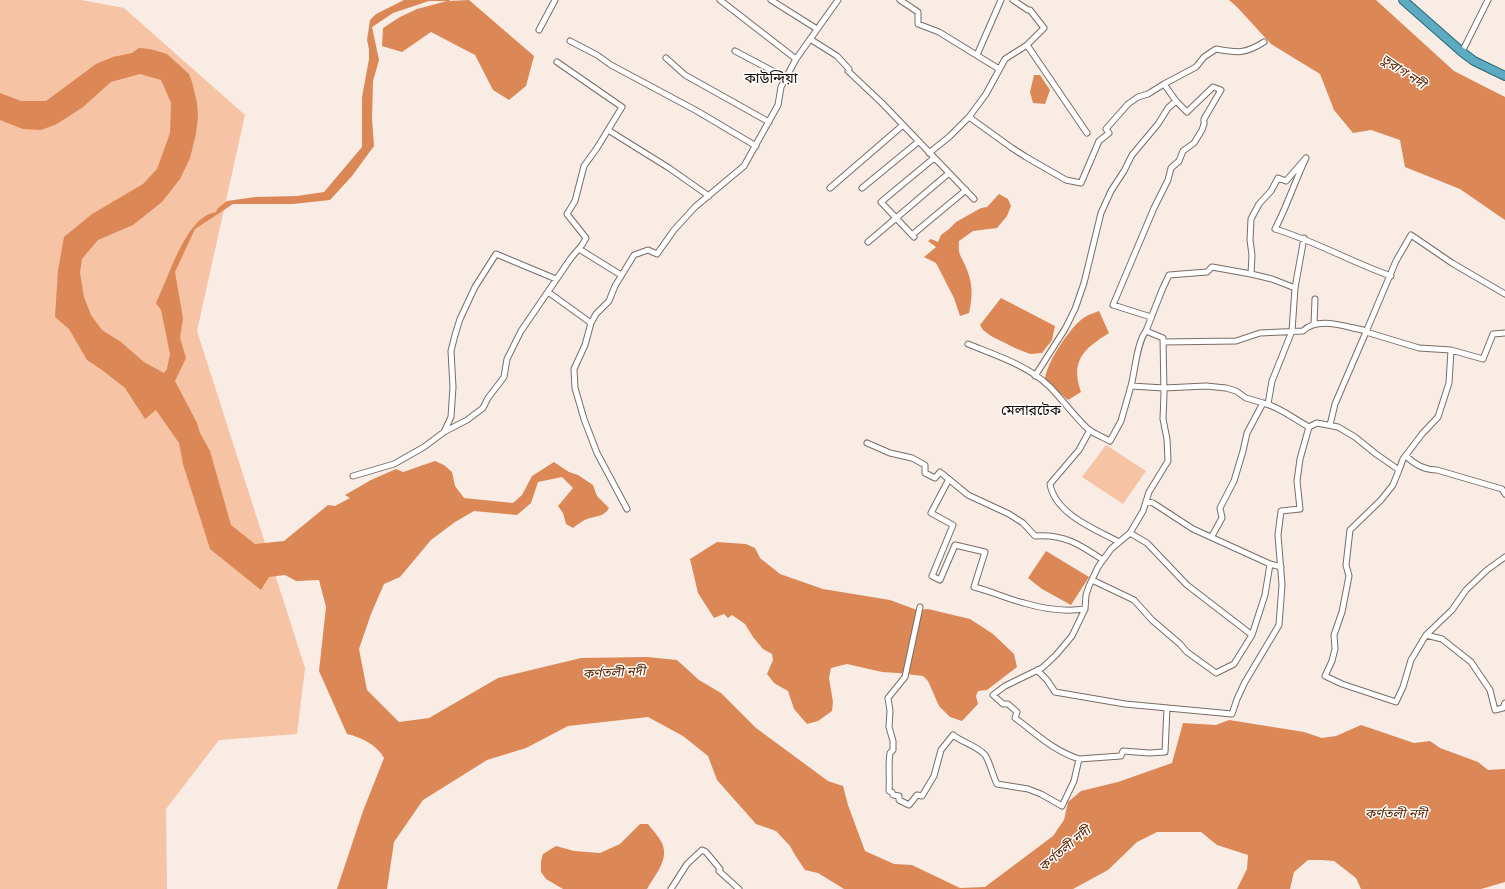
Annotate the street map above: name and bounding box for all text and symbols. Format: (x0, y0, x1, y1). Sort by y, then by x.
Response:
water label: তুরাগ নদী (1378, 51, 1428, 93)
district label: কাউন্দিয়া (744, 71, 798, 87)
district label: মেলারটেক (1001, 403, 1061, 419)
water label: কর্ণতলী নদী (582, 664, 646, 682)
water label: কর্ণতলী নদী (1365, 806, 1427, 822)
water label: কর্ণতলী নদী (1036, 823, 1094, 875)

